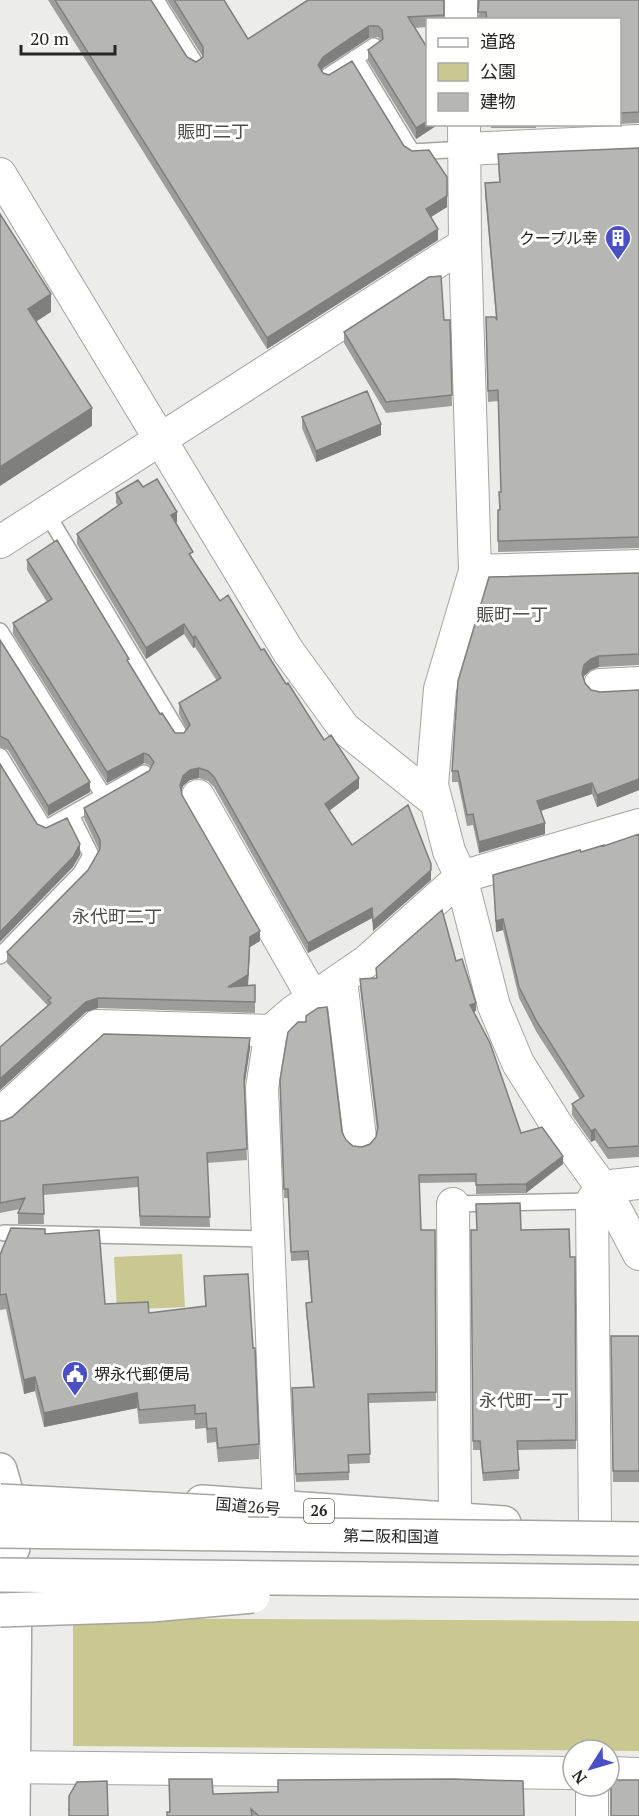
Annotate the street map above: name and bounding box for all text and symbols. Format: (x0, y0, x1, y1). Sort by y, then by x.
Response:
scale bar (21, 18, 116, 56)
legend (426, 18, 621, 126)
text: 20 m (30, 26, 70, 50)
text: 道路 (480, 29, 516, 53)
text: 公園 (480, 59, 516, 83)
text: 建物 (480, 89, 516, 113)
district label: 賑町二丁 (177, 119, 249, 143)
building icon: クープル幸 (603, 223, 633, 261)
place label: クープル幸 (519, 227, 598, 249)
district label: 賑町一丁 (476, 602, 548, 626)
district label: 永代町二丁 (72, 904, 162, 928)
public building icon: 堺永代郵便局 (60, 1359, 90, 1397)
place label: 堺永代郵便局 (94, 1363, 190, 1385)
district label: 永代町一丁 (479, 1388, 569, 1412)
street label: 国道26号 (215, 1492, 281, 1520)
road number: 26 (304, 1499, 334, 1523)
street label: 第二阪和国道 (343, 1524, 439, 1548)
north arrow (561, 1738, 621, 1798)
text: N (567, 1766, 591, 1788)

